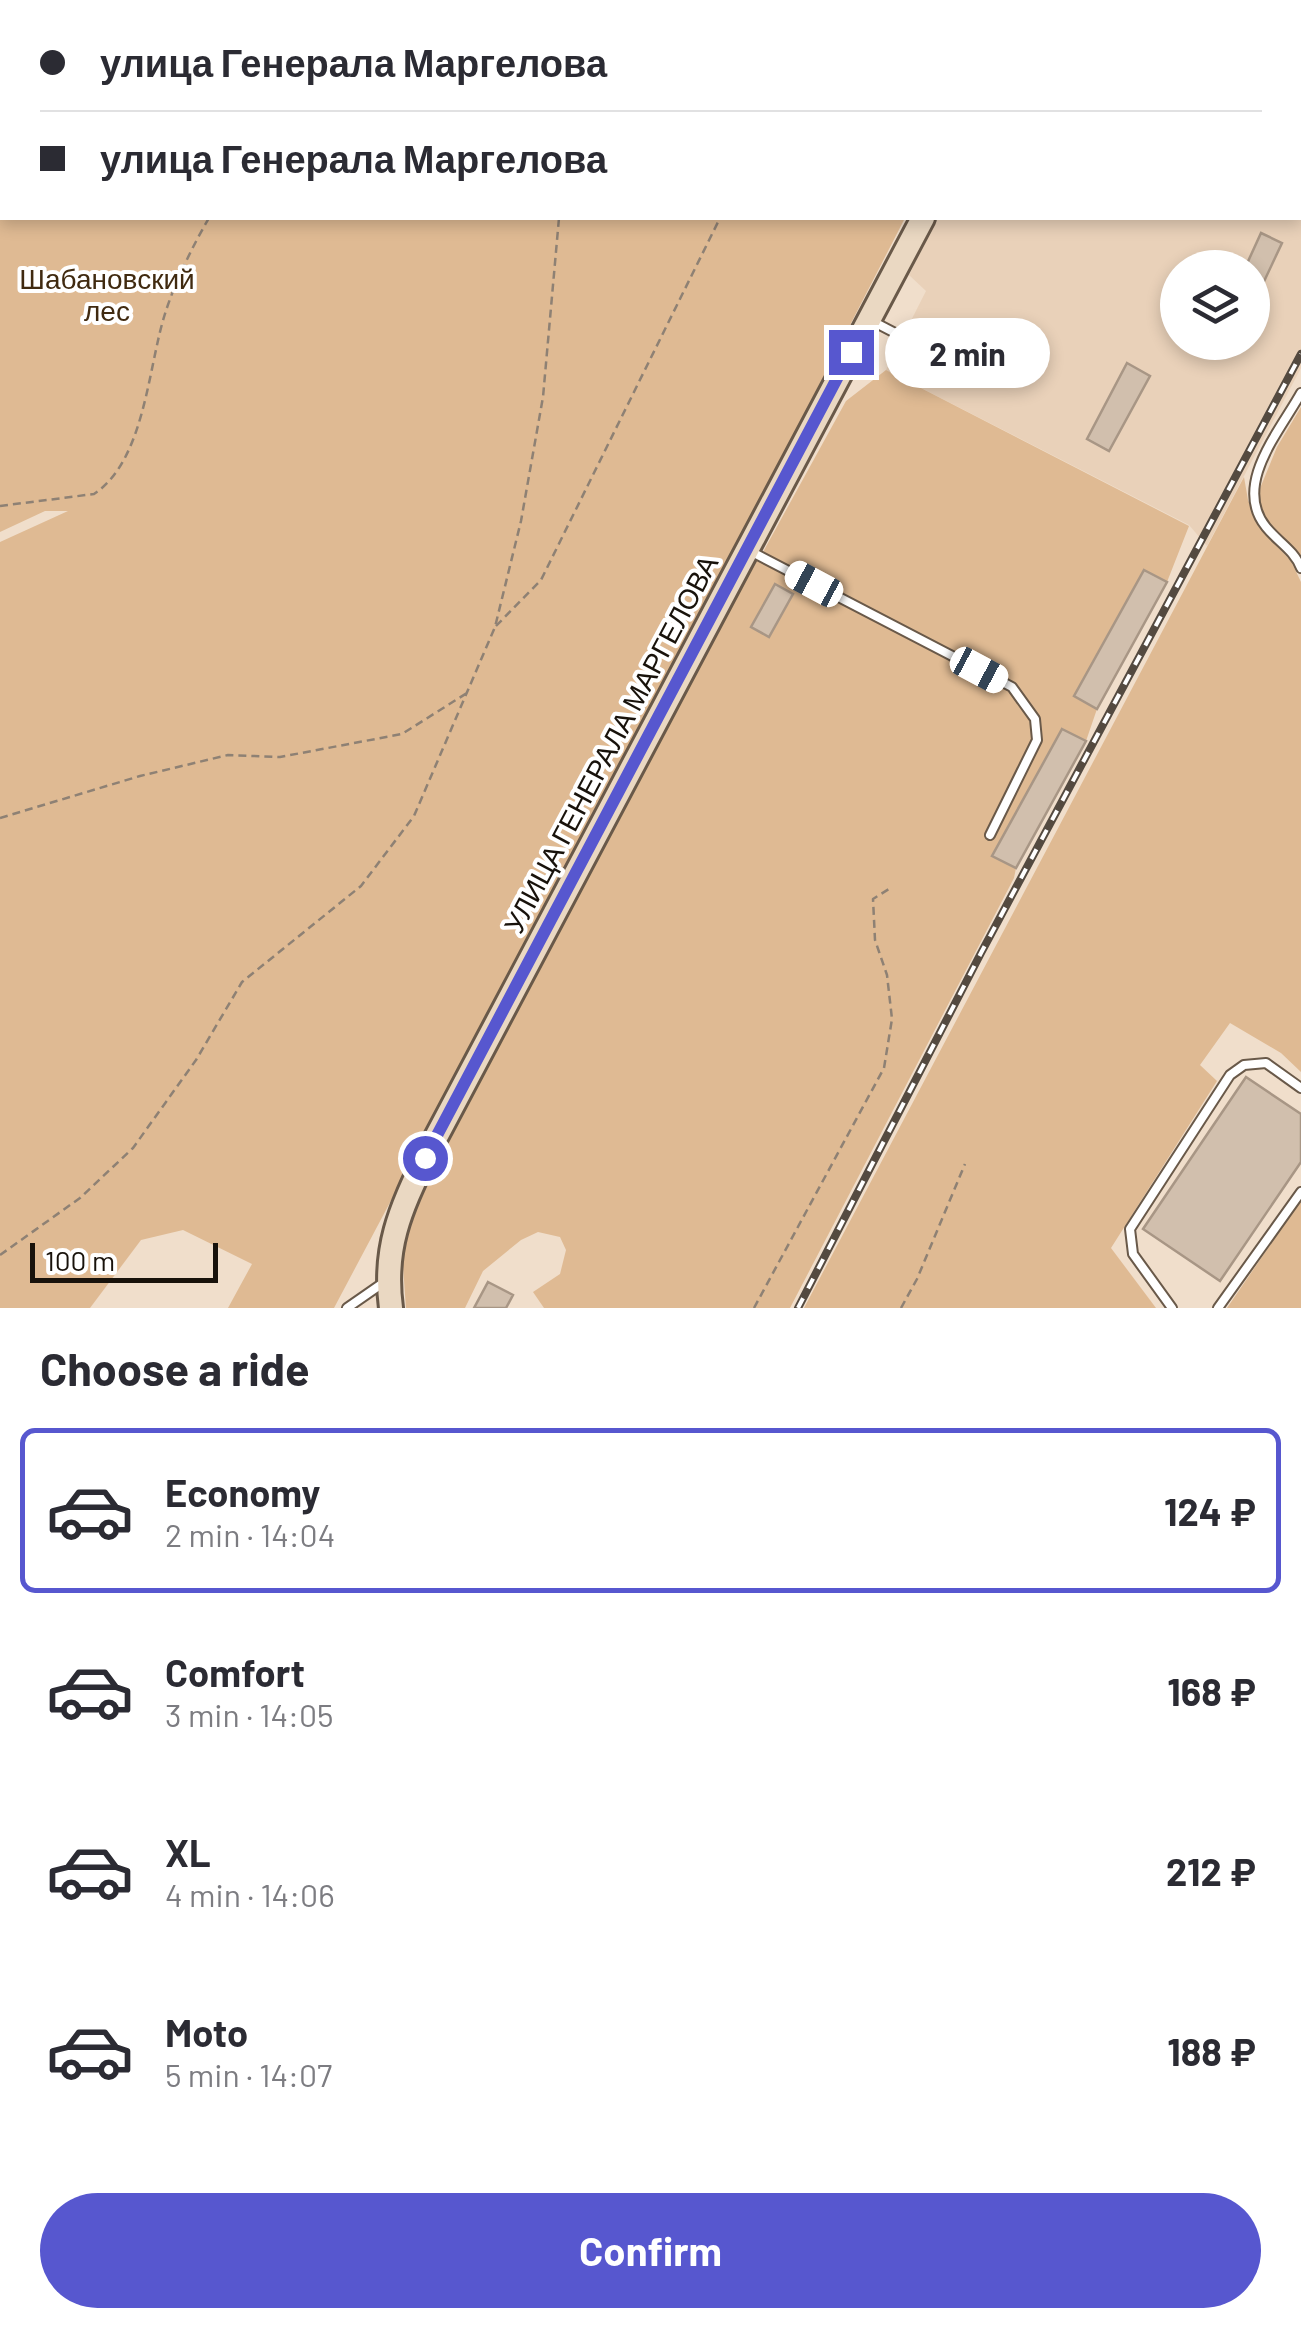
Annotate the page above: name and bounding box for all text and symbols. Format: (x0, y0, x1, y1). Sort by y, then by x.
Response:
text: улица Генерала Маргелова (100, 39, 607, 85)
text: улица Генерала Маргелова (100, 135, 607, 181)
map controls (1160, 250, 1270, 360)
button: layers (1160, 250, 1270, 360)
park label: Шабановский лес (19, 261, 195, 327)
callout: 2 min (886, 317, 1051, 387)
route end (829, 330, 874, 375)
text: 2 min (929, 334, 1006, 372)
street label: УЛИЦА ГЕНЕРАЛА МАРГЕЛОВА (496, 549, 725, 938)
car (780, 557, 848, 611)
car (945, 643, 1013, 697)
route start (403, 1136, 448, 1181)
scale bar (30, 1238, 218, 1282)
text: 100 m (45, 1243, 115, 1277)
text: Choose a ride (40, 1341, 310, 1395)
icon: car (45, 1466, 135, 1556)
text: Economy (165, 1469, 320, 1515)
text: 124 ₽ (1164, 1488, 1256, 1534)
text: 2 min · 14:04 (165, 1515, 335, 1553)
icon: car (45, 1646, 135, 1736)
text: Comfort (165, 1649, 305, 1695)
text: 168 ₽ (1167, 1668, 1256, 1714)
text: 3 min · 14:05 (165, 1695, 333, 1733)
icon: car (45, 1826, 135, 1916)
text: XL (165, 1829, 211, 1875)
text: 212 ₽ (1166, 1848, 1256, 1894)
text: 4 min · 14:06 (165, 1875, 335, 1913)
icon: car (45, 2006, 135, 2096)
text: Moto (165, 2009, 248, 2055)
text: 188 ₽ (1167, 2028, 1256, 2074)
text: 5 min · 14:07 (165, 2055, 332, 2093)
button: Confirm (40, 2193, 1261, 2308)

